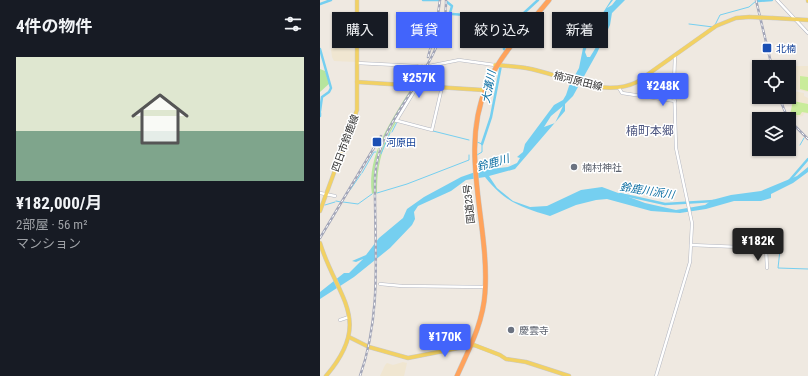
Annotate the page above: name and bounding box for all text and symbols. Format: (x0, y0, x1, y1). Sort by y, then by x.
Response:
chip: 購入 (332, 12, 388, 48)
chip: 賃貸 (396, 12, 452, 48)
chip: 絞り込み (460, 12, 544, 48)
chip: 新着 (552, 12, 608, 48)
icon: filters (282, 13, 304, 35)
text: 4件の物件 (16, 16, 93, 36)
marker: 北楠 (761, 42, 773, 54)
place label: 北楠 (776, 43, 796, 54)
map controls (752, 60, 796, 156)
button: locate (752, 60, 796, 104)
pin: ¥257K (391, 65, 447, 99)
water label: 大溝川 (479, 69, 499, 104)
text: ¥257K (402, 70, 436, 85)
street label: 楠河原田線 (552, 70, 604, 92)
pin: ¥248K (635, 73, 691, 107)
text: ¥248K (646, 78, 680, 93)
icon: home (124, 83, 196, 155)
button: layers (752, 112, 796, 156)
street label: 四日市鈴鹿線 (330, 113, 360, 173)
district label: 楠町本郷 (626, 124, 674, 138)
marker: 河原田 (371, 136, 383, 148)
place label: 河原田 (386, 137, 416, 148)
water label: 鈴鹿川 (475, 152, 512, 174)
marker: 楠村神社 (569, 162, 579, 172)
place label: 楠村神社 (582, 162, 622, 173)
water label: 鈴鹿川派川 (619, 180, 676, 202)
street label: 国道23号 (461, 184, 477, 224)
text: ¥182,000/月 (16, 193, 102, 213)
text: 2部屋 · 56 m² (16, 217, 87, 232)
pin: ¥182K (730, 228, 786, 262)
text: ¥182K (741, 233, 775, 248)
text: マンション (16, 236, 81, 251)
pin: ¥170K (417, 324, 473, 358)
marker: 慶雲寺 (506, 325, 516, 335)
place label: 慶雲寺 (519, 325, 549, 336)
text: ¥170K (428, 329, 462, 344)

